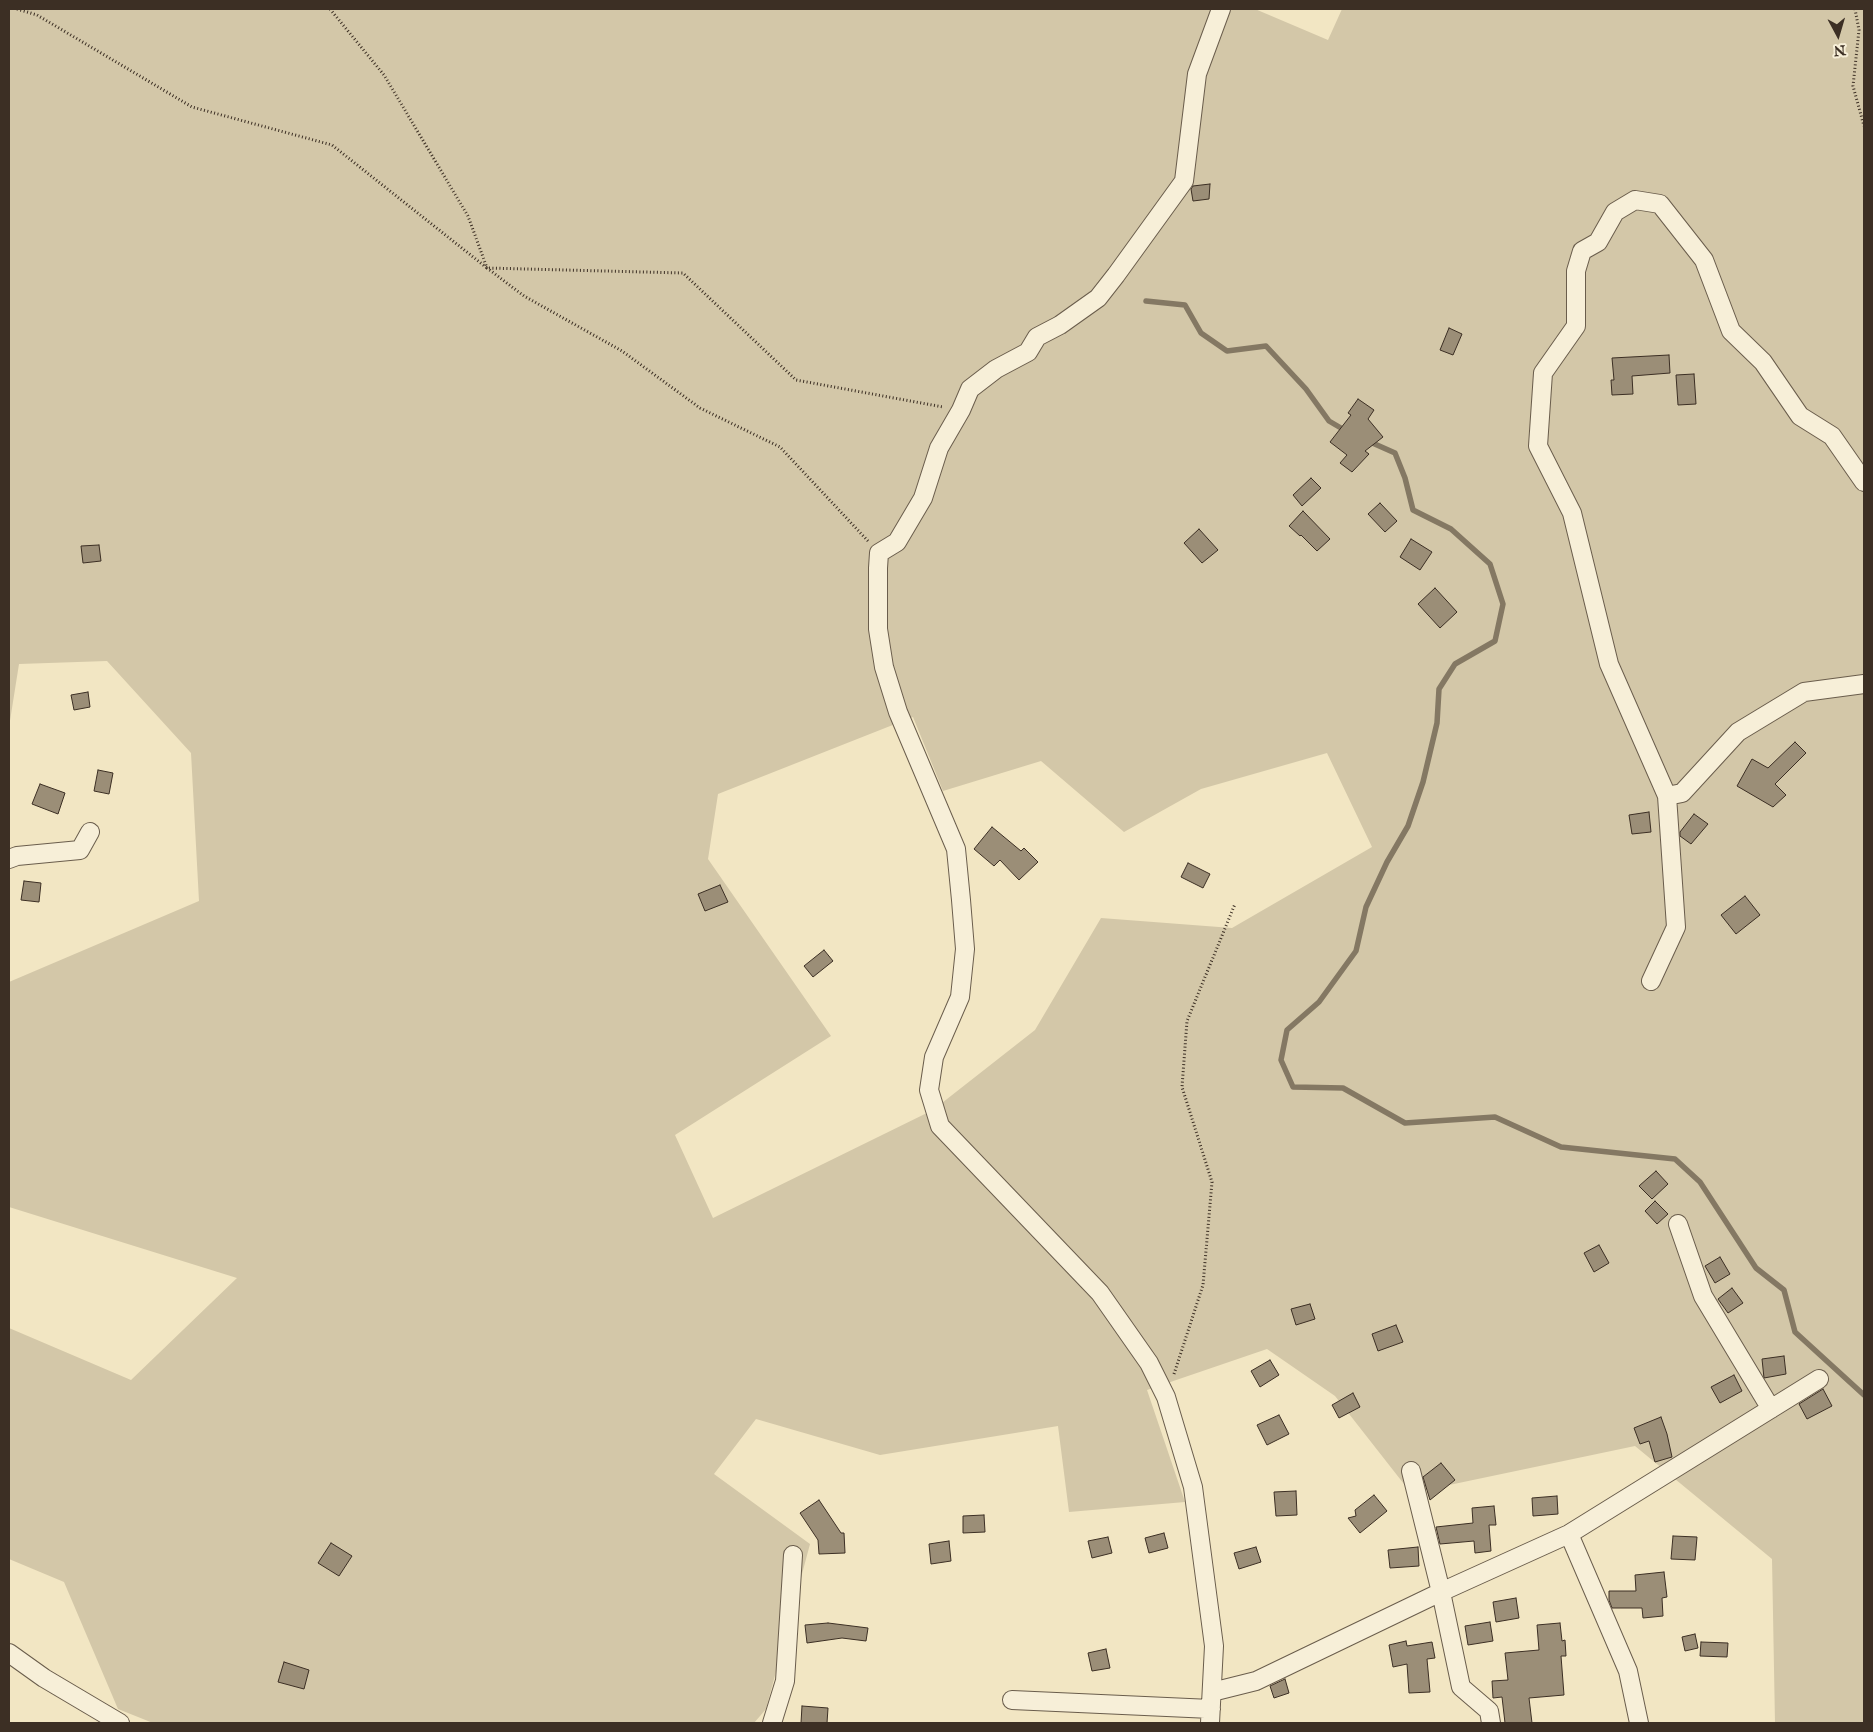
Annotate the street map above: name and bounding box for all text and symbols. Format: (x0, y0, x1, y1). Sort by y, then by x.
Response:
north arrow (1813, 10, 1863, 60)
text: N (1833, 40, 1847, 60)

